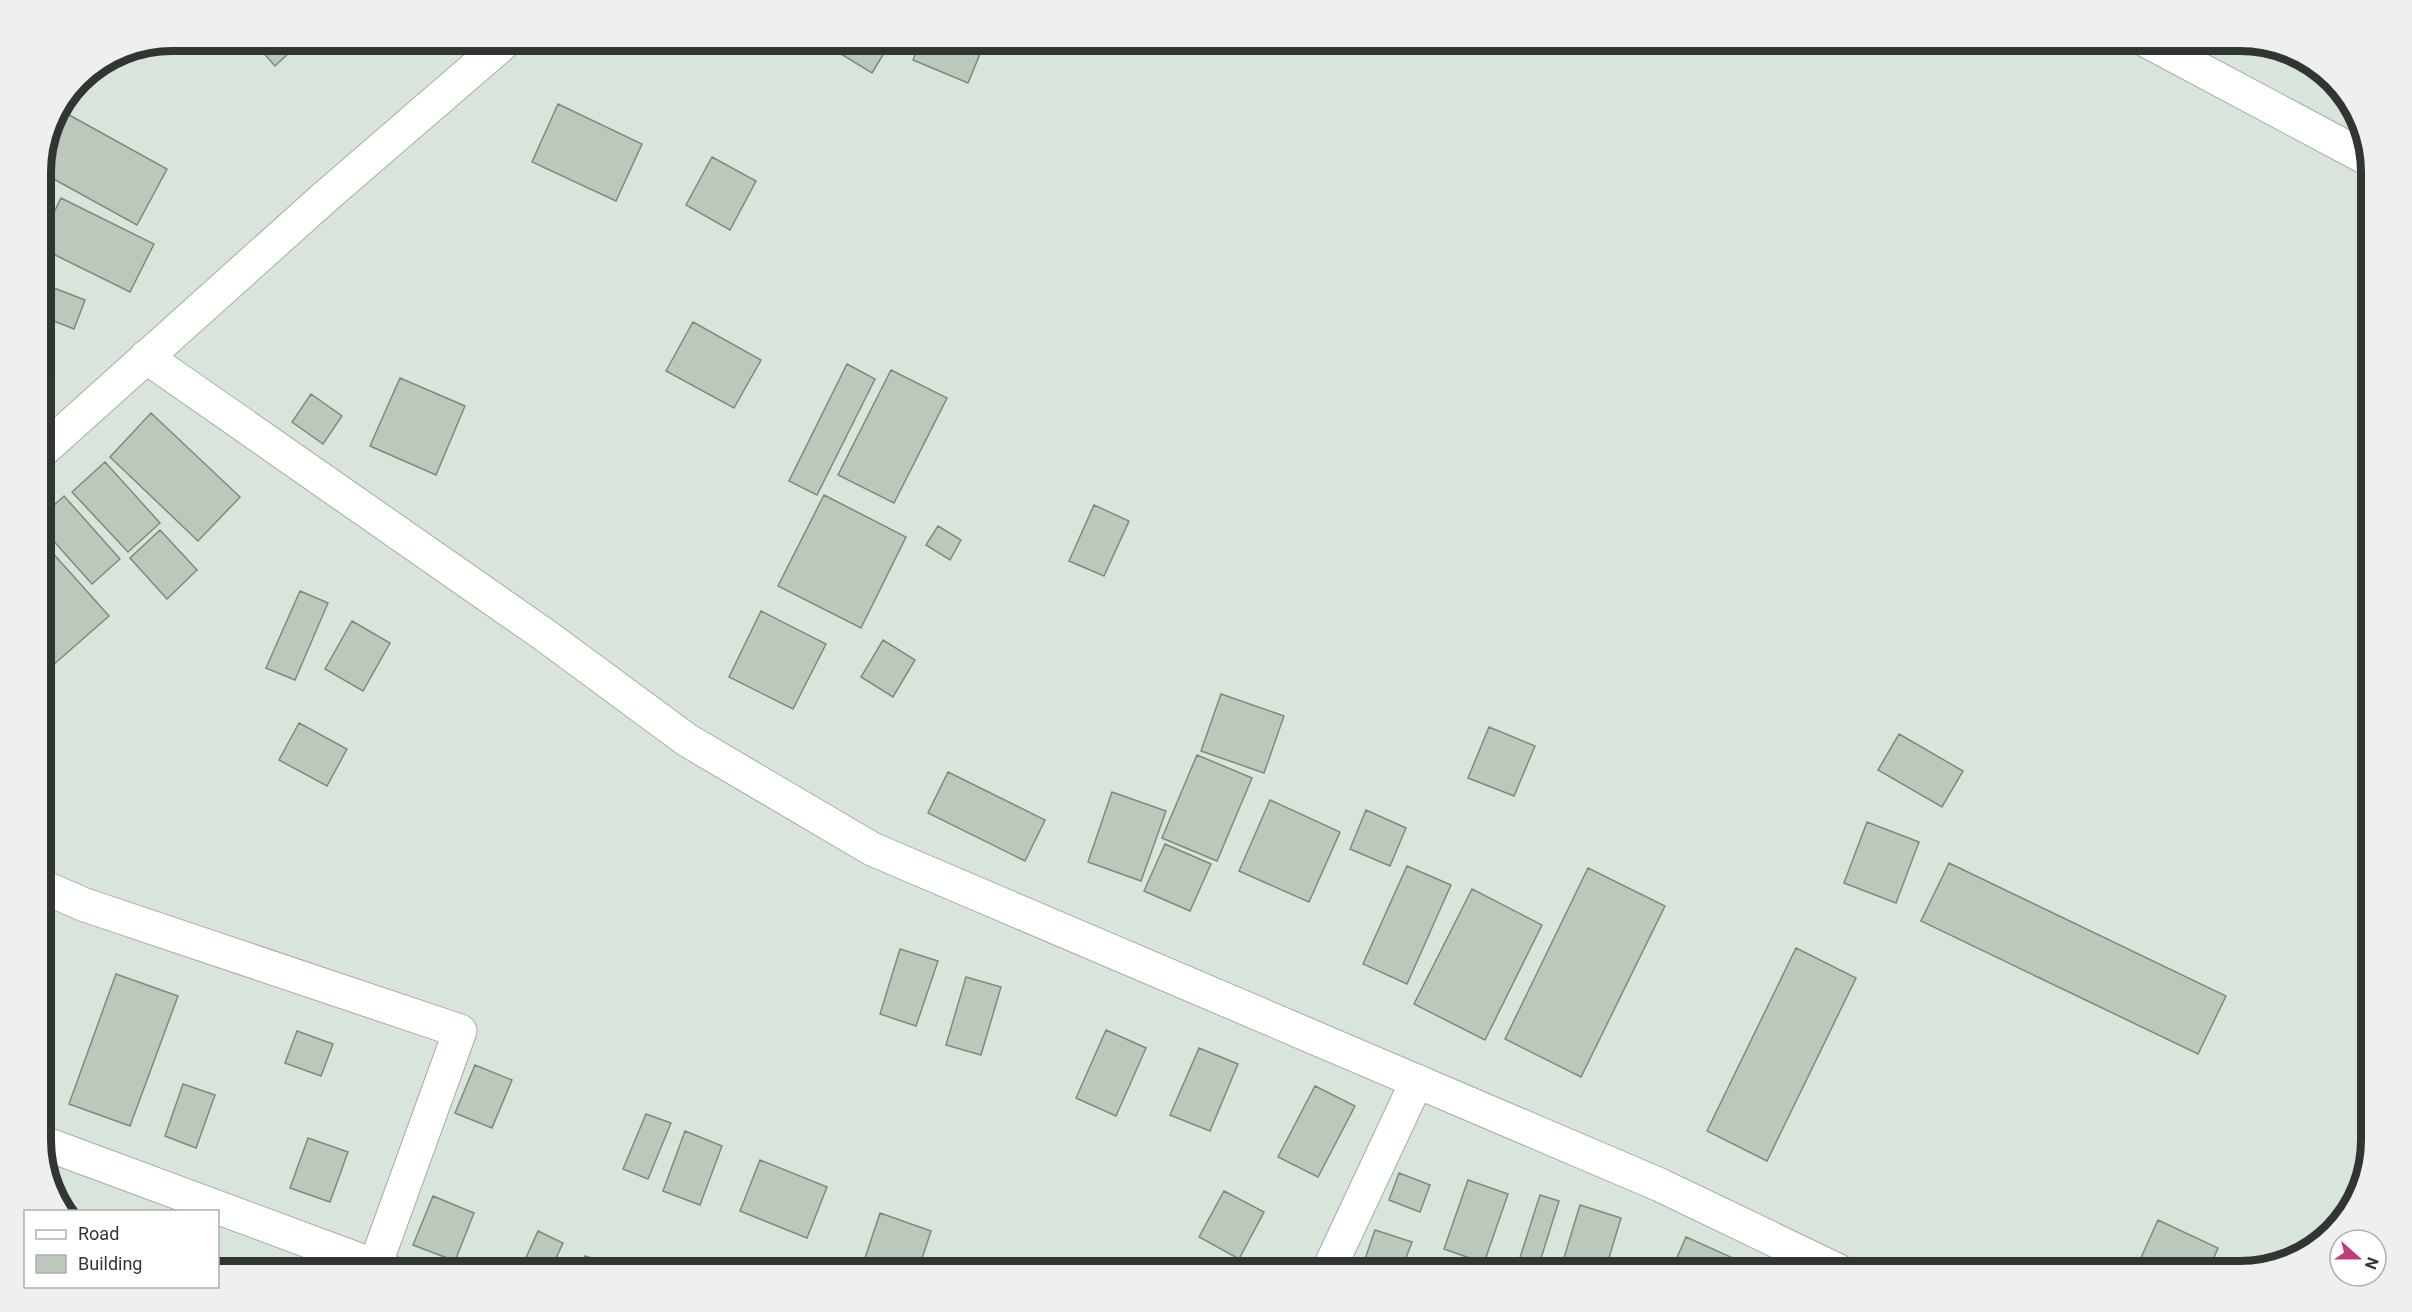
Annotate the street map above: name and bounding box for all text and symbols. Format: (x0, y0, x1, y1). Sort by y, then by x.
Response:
legend (24, 1210, 219, 1288)
text: Road (78, 1223, 119, 1244)
north arrow (2328, 1228, 2388, 1288)
text: Building (78, 1253, 142, 1274)
text: N (2361, 1255, 2382, 1272)

